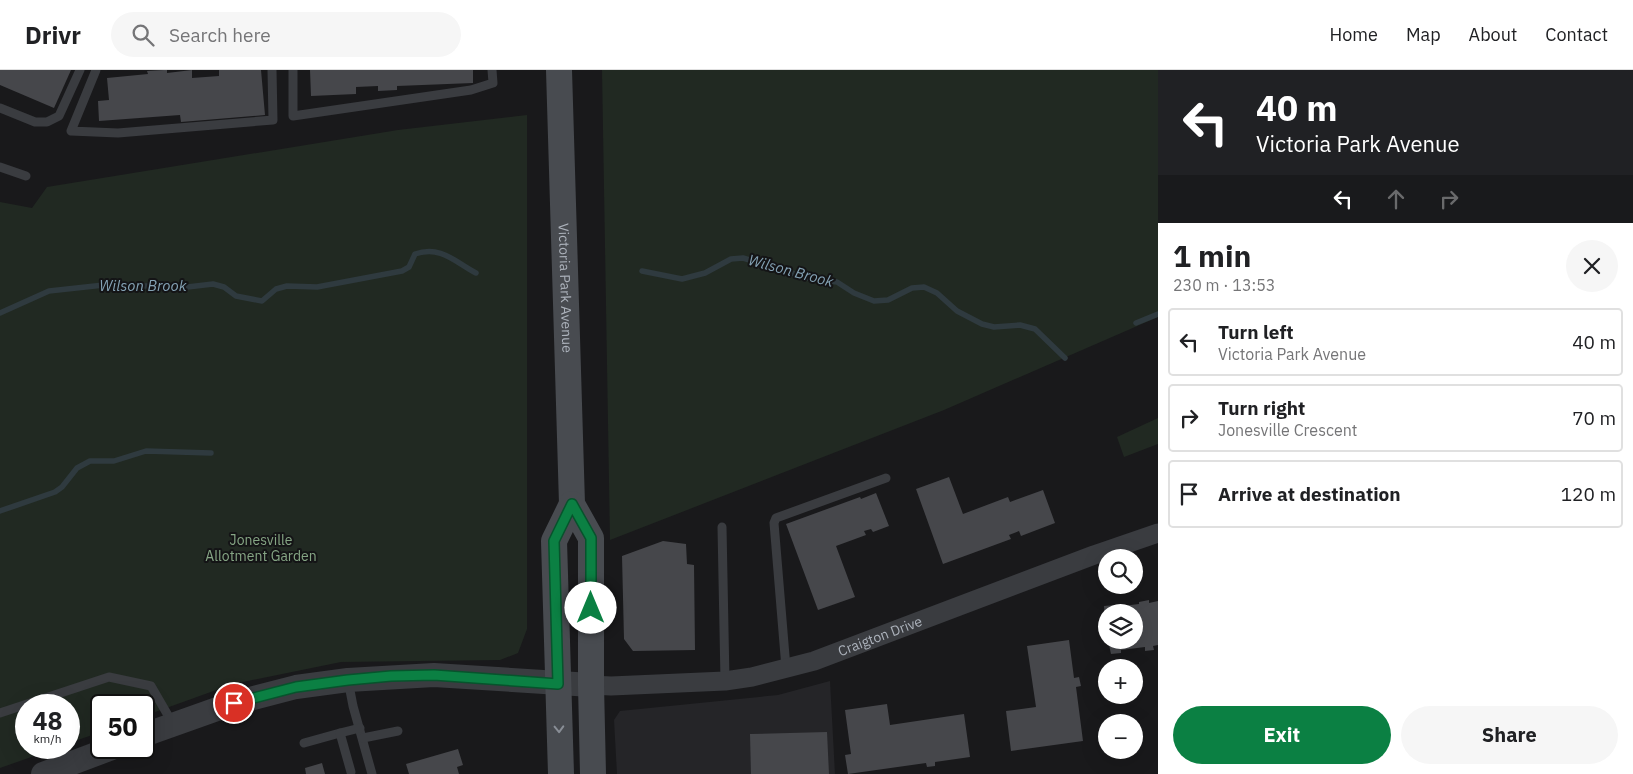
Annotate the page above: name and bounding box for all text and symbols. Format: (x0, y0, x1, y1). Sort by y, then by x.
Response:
search box (111, 12, 461, 57)
text: Drivr (25, 19, 81, 51)
icon: search (129, 21, 157, 49)
text: Search here (169, 23, 271, 47)
text: Home (1330, 23, 1378, 46)
text: Map (1406, 23, 1441, 46)
text: About (1469, 23, 1517, 46)
text: Contact (1545, 23, 1608, 46)
text: 40 m (1256, 85, 1338, 131)
icon: left (1173, 90, 1238, 155)
text: Victoria Park Avenue (1256, 129, 1460, 158)
icon: left (1329, 185, 1357, 213)
icon: ahead (1382, 185, 1410, 213)
icon: right (1435, 185, 1463, 213)
street label: Victoria Park Avenue (555, 223, 576, 353)
text: 1 min (1173, 236, 1251, 275)
button: close (1566, 240, 1618, 292)
water label: Wilson Brook (747, 250, 836, 291)
text: 230 m · 13:53 (1173, 275, 1275, 295)
water label: Wilson Brook (99, 276, 187, 295)
text: Turn left (1218, 320, 1294, 344)
icon: left (1175, 328, 1203, 356)
text: 40 m (1572, 330, 1616, 354)
text: Victoria Park Avenue (1218, 344, 1366, 364)
text: Turn right (1218, 396, 1305, 420)
icon: right (1175, 404, 1203, 432)
text: 70 m (1572, 406, 1616, 430)
text: Jonesville Crescent (1218, 420, 1357, 440)
icon: arrive (1175, 480, 1203, 508)
text: Arrive at destination (1218, 482, 1401, 506)
text: 120 m (1561, 482, 1616, 506)
park label: Jonesville Allotment Garden (205, 531, 317, 565)
map controls (1098, 549, 1143, 759)
button: search (1098, 549, 1143, 594)
position arrow (564, 581, 616, 633)
button: layers (1098, 604, 1143, 649)
street label: Craigton Drive (835, 612, 925, 660)
button: + (1098, 659, 1143, 704)
pin (213, 682, 255, 724)
icon: arrive (220, 689, 248, 717)
speed limit sign: 50 (90, 694, 155, 759)
text: 48 (32, 704, 63, 737)
button: Exit (1173, 706, 1391, 764)
button: Share (1401, 706, 1618, 764)
button: − (1098, 714, 1143, 759)
one-way arrow (554, 725, 565, 733)
text: km/h (33, 731, 62, 746)

